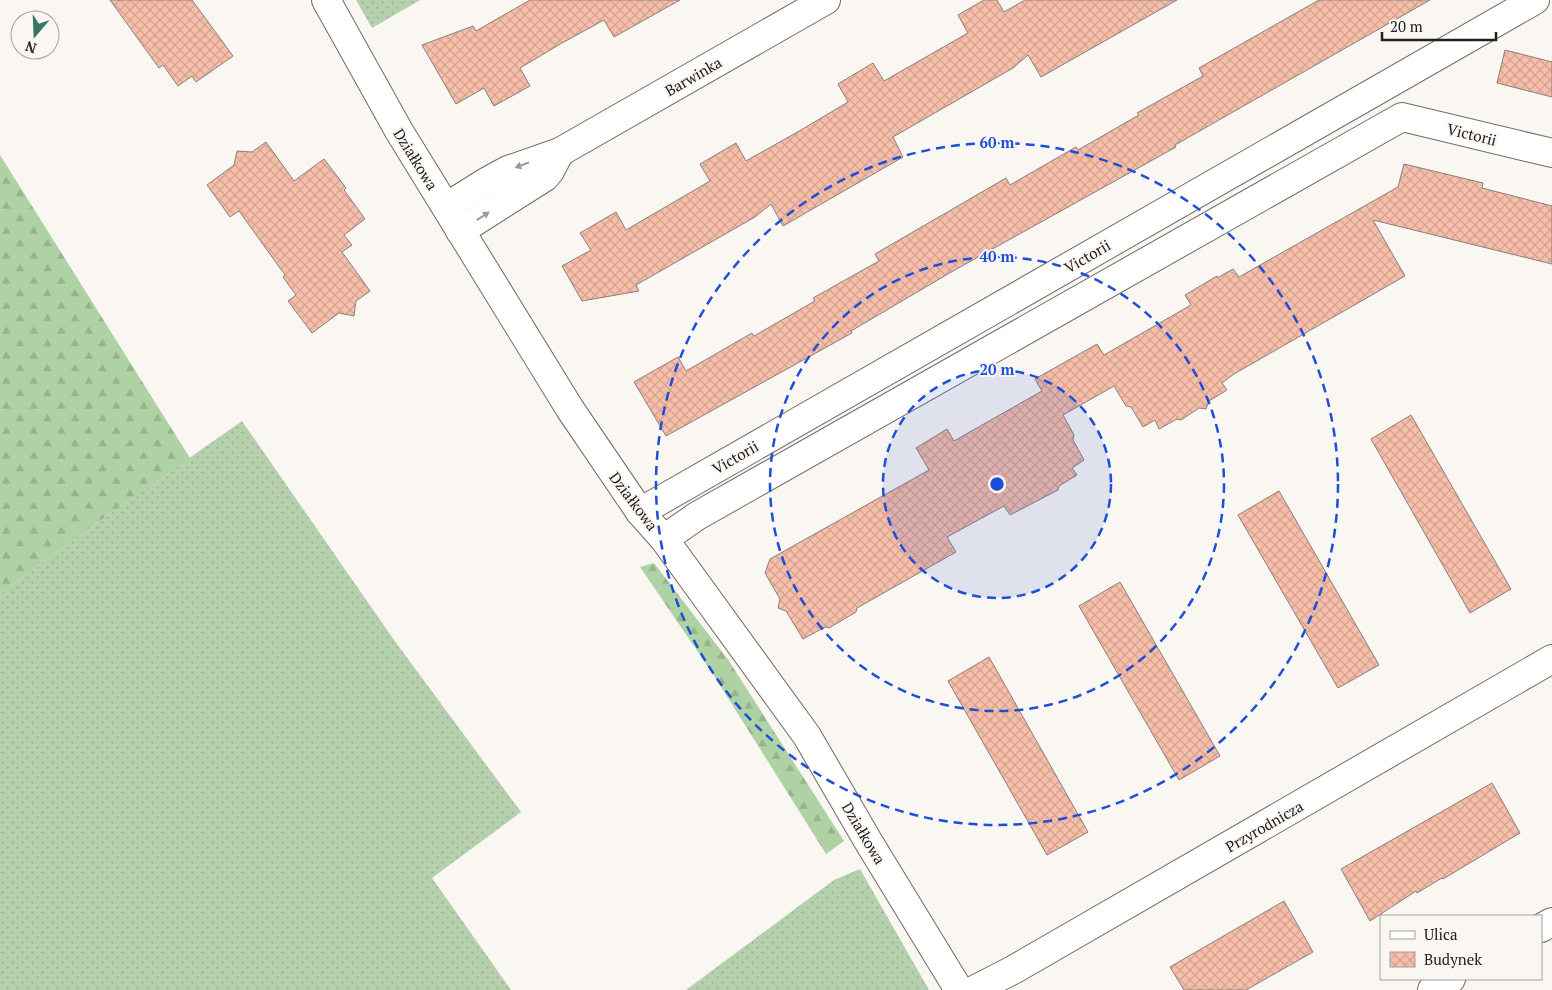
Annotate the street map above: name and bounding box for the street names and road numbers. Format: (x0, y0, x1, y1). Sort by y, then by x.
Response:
street label: Barwinka (661, 52, 725, 100)
street label: Victorii (1445, 118, 1499, 150)
street label: Działkowa (389, 125, 443, 194)
street label: Victorii (1060, 235, 1114, 277)
street label: Victorii (708, 436, 762, 478)
street label: Działkowa (605, 468, 663, 535)
street label: Przyrodnicza (1221, 795, 1307, 856)
street label: Działkowa (838, 798, 891, 868)

